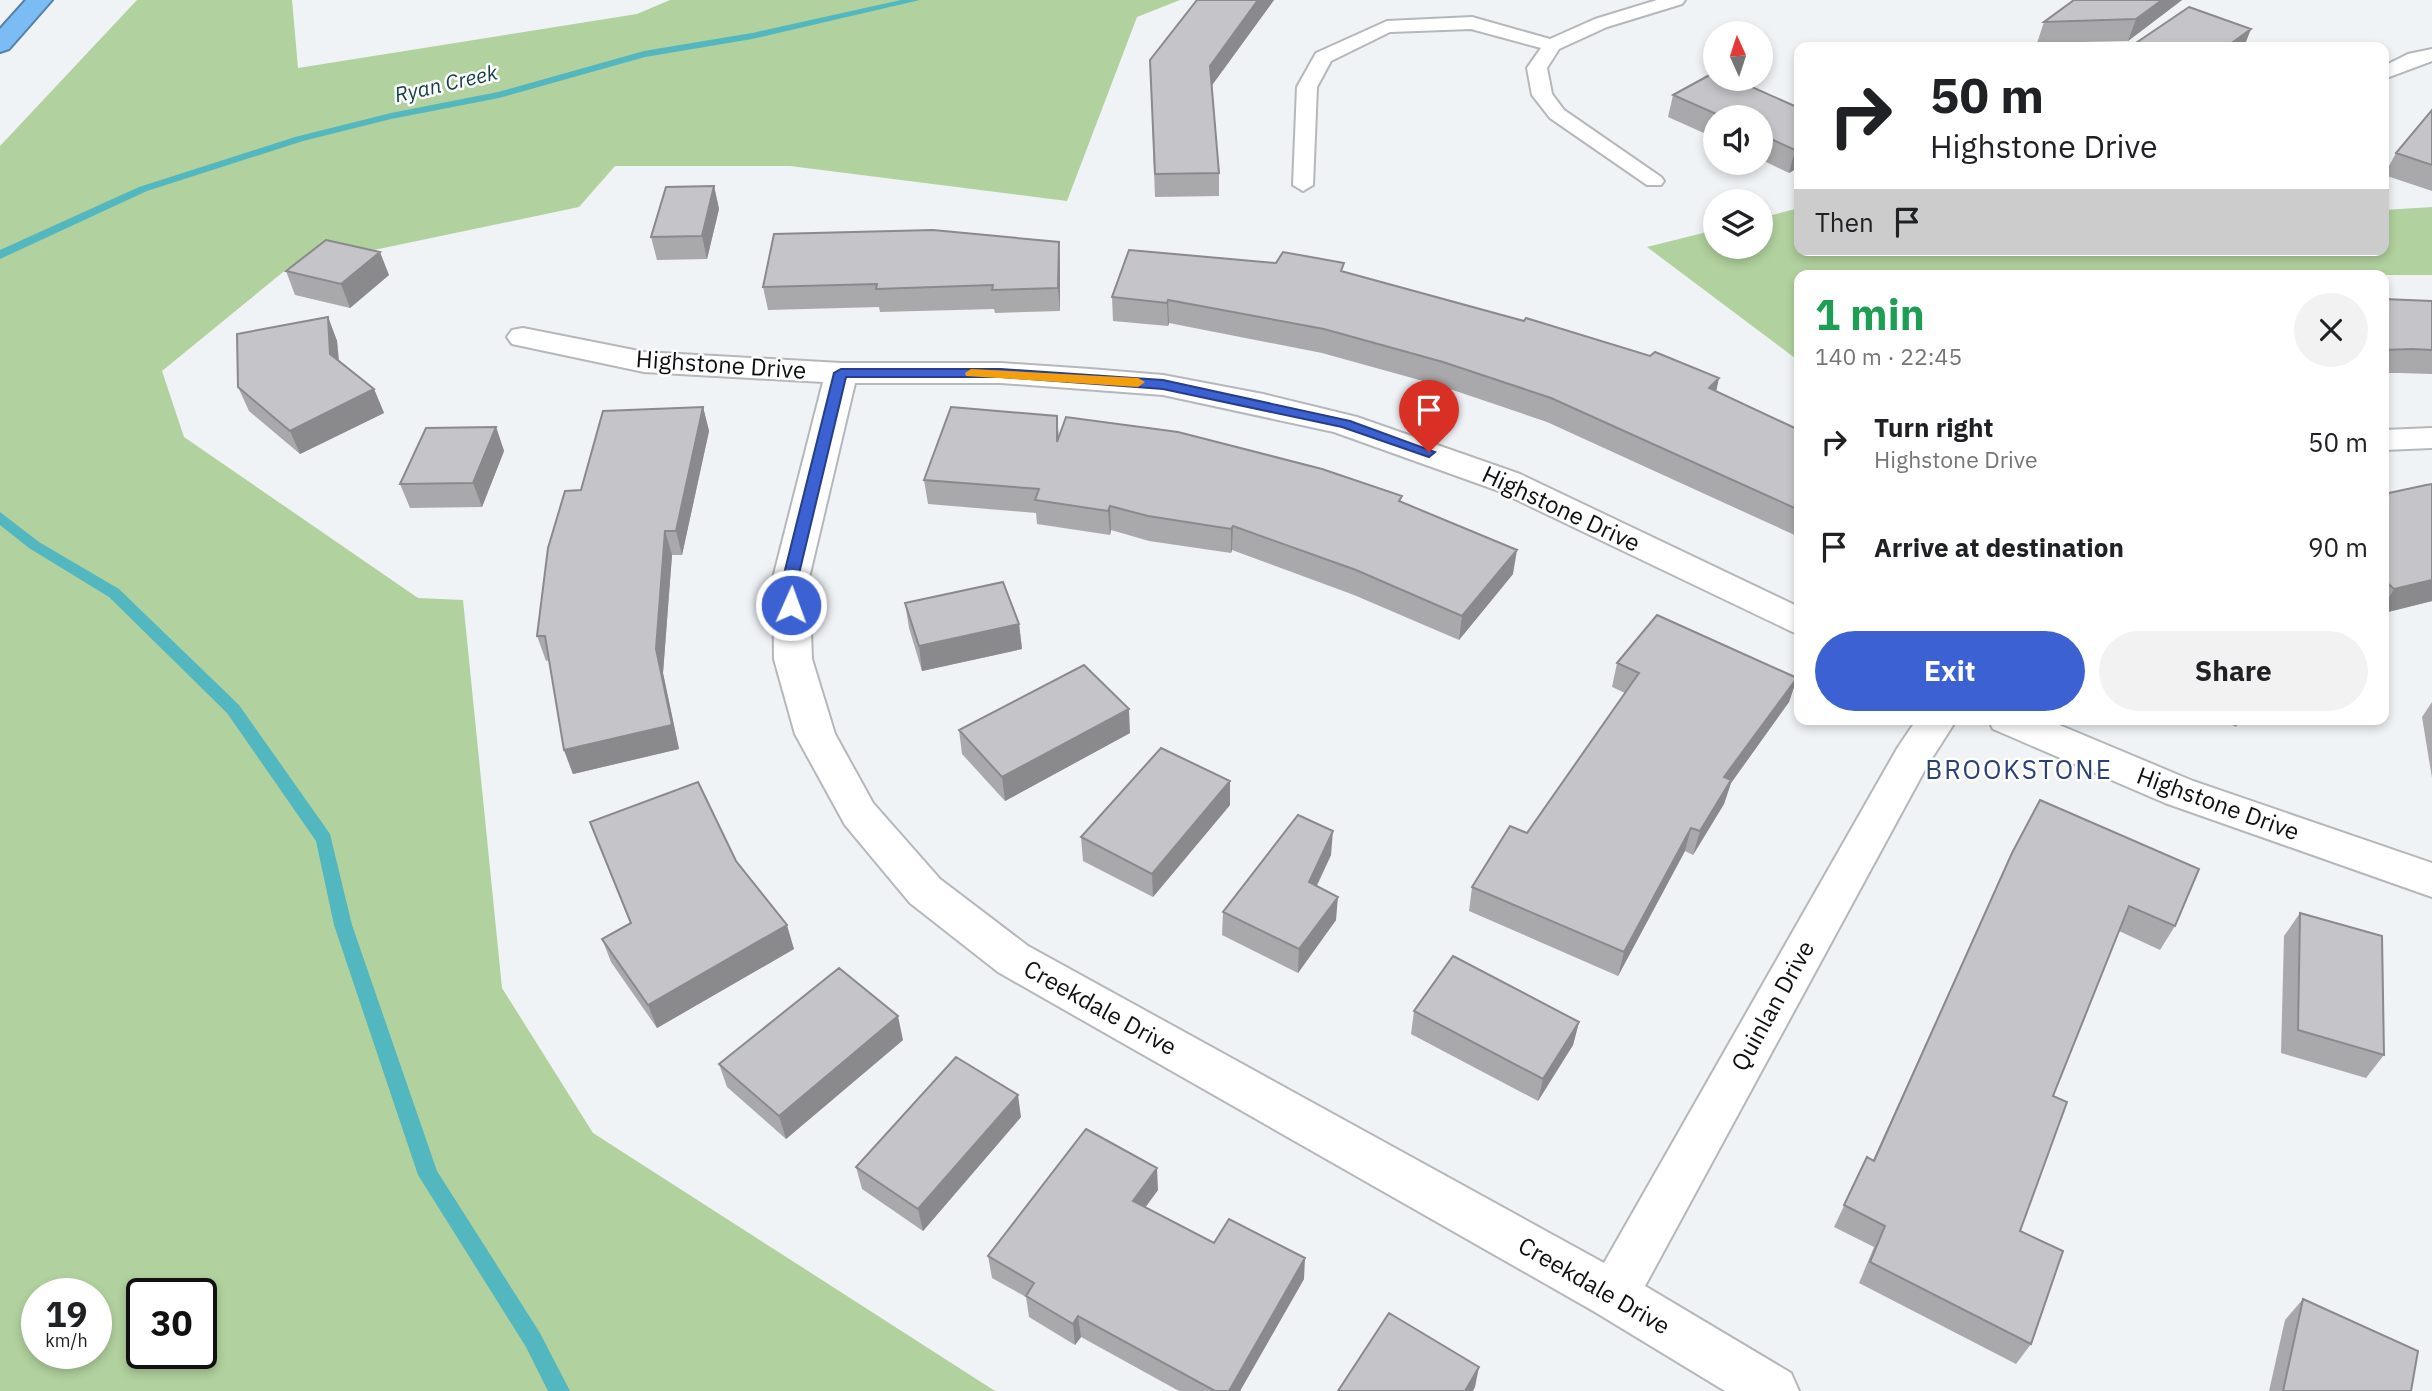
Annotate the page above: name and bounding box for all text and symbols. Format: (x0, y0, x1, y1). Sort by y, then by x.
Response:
north arrow (1703, 21, 1773, 91)
map controls (1703, 21, 1773, 259)
water label: Ryan Creek (392, 57, 501, 108)
text: 50 m (1930, 63, 2044, 126)
icon: right (1815, 70, 1906, 161)
button: sound (1703, 105, 1773, 175)
text: Highstone Drive (1930, 125, 2158, 167)
button: layers (1703, 189, 1773, 259)
icon: arrive (1888, 203, 1926, 241)
text: Then (1815, 205, 1874, 239)
text: 1 min (1815, 287, 1925, 342)
button: close (2294, 293, 2368, 367)
text: 140 m · 22:45 (1815, 341, 1962, 371)
street label: Highstone Drive (635, 342, 807, 386)
pin (1399, 380, 1459, 452)
icon: arrive (1410, 391, 1448, 429)
text: Turn right (1874, 410, 1993, 444)
icon: right (1815, 423, 1853, 461)
text: 50 m (2308, 425, 2368, 459)
text: Highstone Drive (1874, 444, 2038, 474)
street label: Highstone Drive (1477, 458, 1646, 559)
icon: arrive (1815, 528, 1853, 566)
text: Arrive at destination (1874, 530, 2124, 564)
text: 90 m (2308, 530, 2368, 564)
position arrow (754, 568, 828, 642)
button: Exit (1815, 631, 2085, 711)
button: Share (2099, 631, 2368, 711)
district label: BROOKSTONE (1925, 752, 2113, 786)
street label: Highstone Drive (2133, 759, 2304, 847)
street label: Quinlan Drive (1723, 935, 1821, 1077)
street label: Creekdale Drive (1018, 952, 1183, 1062)
street label: Creekdale Drive (1513, 1229, 1676, 1342)
speed limit sign: 30 (126, 1278, 217, 1369)
text: 19 (45, 1291, 88, 1337)
text: km/h (45, 1329, 88, 1352)

